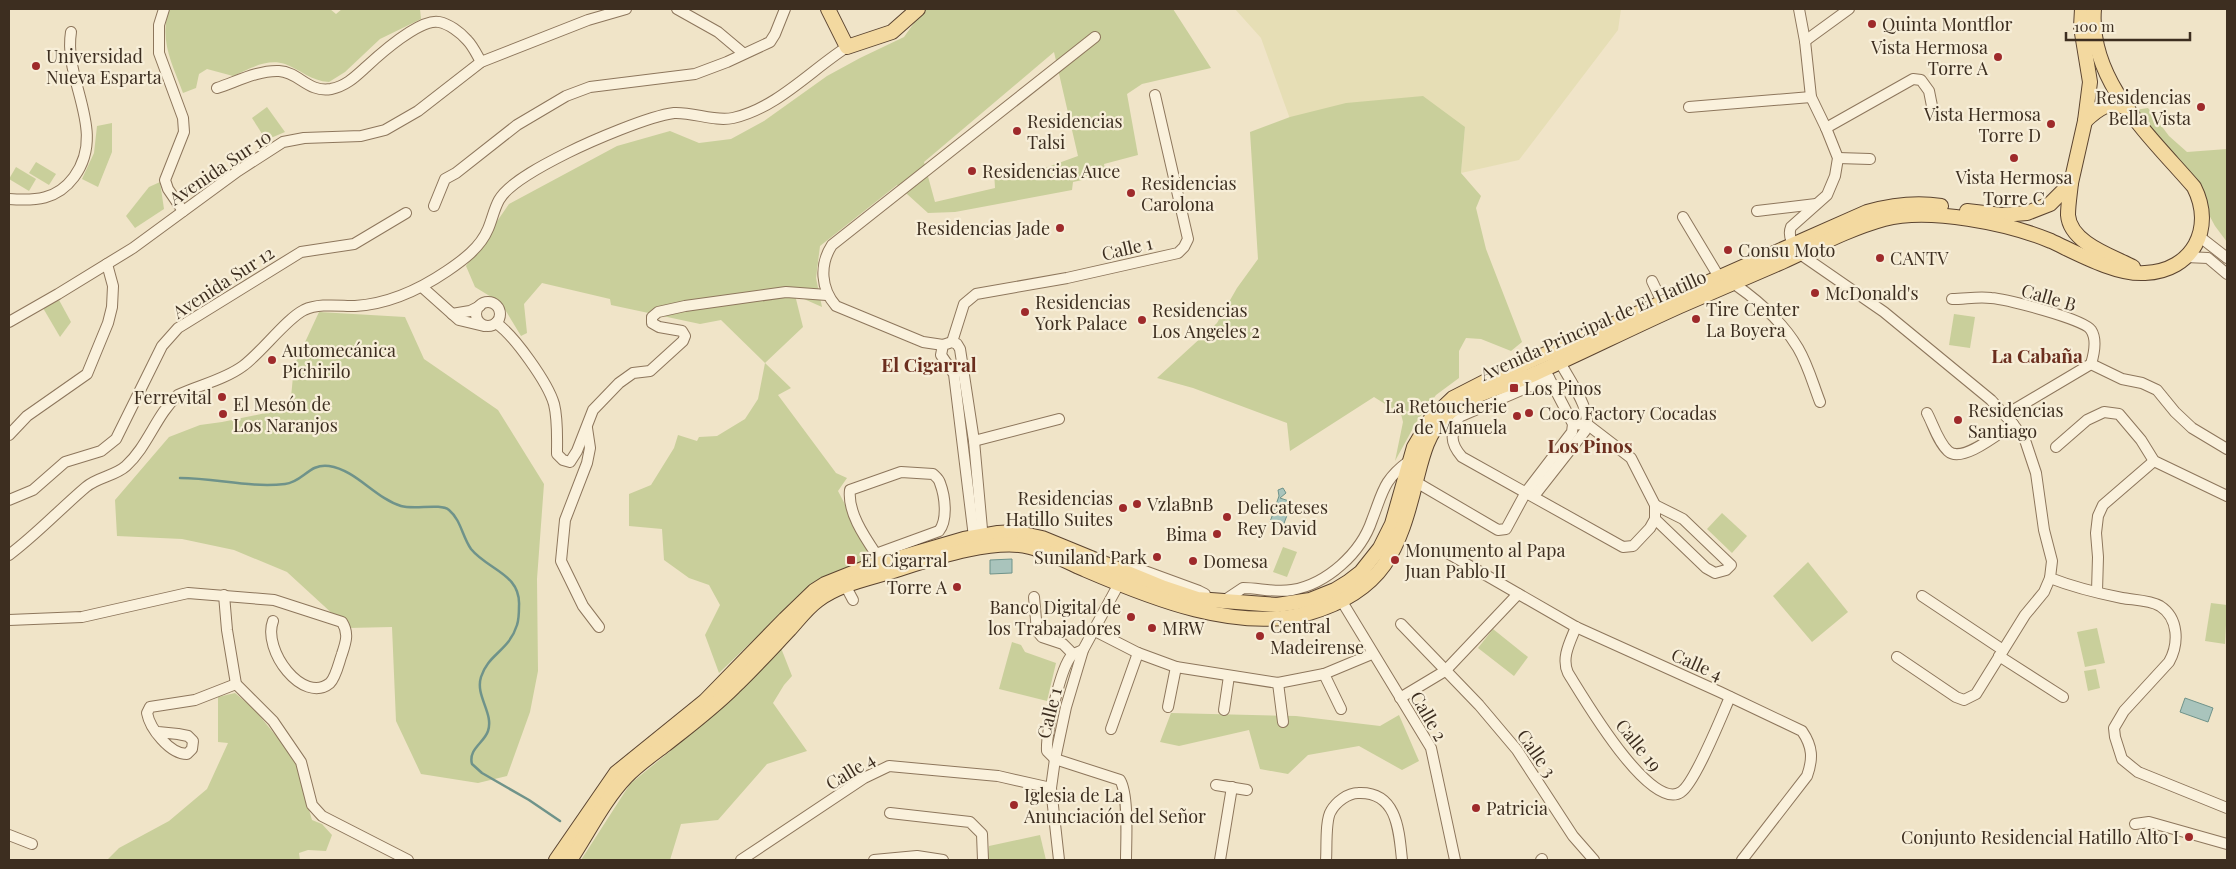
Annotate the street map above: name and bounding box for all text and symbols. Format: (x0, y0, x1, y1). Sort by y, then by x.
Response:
scale bar (2066, 10, 2190, 42)
place label: Quinta Montflor (1882, 12, 2013, 36)
text: 100 m (2074, 16, 2115, 36)
marker: Quinta Montflor (1866, 18, 1878, 30)
place label: Vista Hermosa Torre A (1870, 35, 1989, 80)
place label: Universidad Nueva Esparta (46, 44, 162, 89)
marker: Vista Hermosa Torre A (1992, 51, 2004, 63)
marker: Universidad Nueva Esparta (30, 60, 42, 72)
place label: Residencias Bella Vista (2096, 85, 2191, 130)
marker: Residencias Bella Vista (2195, 101, 2207, 113)
place label: Vista Hermosa Torre D (1923, 102, 2041, 147)
place label: Residencias Talsi (1027, 109, 1122, 154)
marker: Vista Hermosa Torre D (2045, 118, 2057, 130)
street label: Avenida Sur 10 (163, 124, 276, 211)
marker: Residencias Talsi (1011, 125, 1023, 137)
marker: Vista Hermosa Torre C (2008, 152, 2020, 164)
place label: Residencias Auce (982, 159, 1120, 183)
marker: Residencias Auce (966, 165, 978, 177)
place label: Vista Hermosa Torre C (1954, 165, 2073, 210)
place label: Residencias Carolona (1141, 171, 1236, 216)
marker: Residencias Carolona (1125, 187, 1137, 199)
place label: Residencias Jade (916, 216, 1050, 240)
marker: Residencias Jade (1054, 222, 1066, 234)
street label: Calle 1 (1099, 230, 1155, 266)
place label: Consu Moto (1738, 238, 1836, 262)
street label: Avenida Sur 12 (167, 240, 278, 324)
marker: Consu Moto (1722, 244, 1734, 256)
place label: CANTV (1890, 246, 1949, 270)
marker: CANTV (1874, 252, 1886, 264)
street label: Avenida Principal de El Hatillo (1475, 264, 1710, 386)
street label: Calle B (2019, 278, 2079, 316)
place label: McDonald's (1825, 281, 1919, 305)
marker: McDonald's (1809, 287, 1821, 299)
place label: Residencias York Palace (1034, 290, 1130, 335)
place label: Tire Center La Boyera (1706, 297, 1799, 342)
place label: Residencias Los Angeles 2 (1152, 298, 1260, 343)
marker: Residencias York Palace (1019, 306, 1031, 318)
marker: Tire Center La Boyera (1690, 313, 1702, 325)
marker: Residencias Los Angeles 2 (1136, 314, 1148, 326)
place label: Automecánica Pichirilo (281, 338, 396, 383)
district label: La Cabaña (1991, 342, 2083, 368)
district label: El Cigarral (881, 351, 977, 377)
marker: Automecánica Pichirilo (266, 354, 278, 366)
place label: Los Pinos (1524, 376, 1601, 400)
marker: Los Pinos (1508, 382, 1520, 394)
place label: Ferrevital (134, 385, 212, 409)
marker: Ferrevital (216, 391, 228, 403)
place label: El Mesón de Los Naranjos (233, 392, 338, 437)
place label: La Retoucherie de Manuela (1385, 394, 1507, 439)
place label: Residencias Santiago (1968, 398, 2063, 443)
place label: Coco Factory Cocadas (1539, 401, 1717, 425)
marker: Coco Factory Cocadas (1523, 407, 1535, 419)
marker: El Mesón de Los Naranjos (217, 408, 229, 420)
marker: La Retoucherie de Manuela (1511, 410, 1523, 422)
marker: Residencias Santiago (1952, 414, 1964, 426)
district label: Los Pinos (1548, 432, 1633, 458)
place label: Residencias Hatillo Suites (1005, 486, 1113, 531)
place label: VzlaBnB (1146, 492, 1213, 516)
place label: Delicateses Rey David (1237, 495, 1328, 540)
marker: VzlaBnB (1131, 498, 1143, 510)
marker: Residencias Hatillo Suites (1117, 502, 1129, 514)
marker: Delicateses Rey David (1221, 511, 1233, 523)
place label: Bima (1166, 522, 1207, 546)
marker: Bima (1211, 528, 1223, 540)
place label: Monumento al Papa Juan Pablo II (1404, 538, 1565, 583)
place label: Suniland Park (1034, 545, 1147, 569)
place label: El Cigarral (861, 548, 948, 572)
place label: Domesa (1203, 549, 1268, 573)
marker: Suniland Park (1151, 551, 1163, 563)
marker: El Cigarral (845, 554, 857, 566)
marker: Monumento al Papa Juan Pablo II (1389, 554, 1401, 566)
marker: Domesa (1187, 555, 1199, 567)
place label: Torre A (887, 575, 948, 599)
marker: Torre A (951, 581, 963, 593)
place label: Banco Digital de los Trabajadores (988, 595, 1121, 640)
marker: Banco Digital de los Trabajadores (1125, 611, 1137, 623)
place label: Central Madeirense (1270, 614, 1364, 659)
place label: MRW (1162, 616, 1205, 640)
marker: MRW (1146, 622, 1158, 634)
marker: Central Madeirense (1254, 630, 1266, 642)
street label: Calle 4 (1668, 642, 1726, 686)
street label: Calle 1 (1031, 685, 1067, 741)
street label: Calle 2 (1405, 687, 1453, 745)
street label: Calle 19 (1611, 714, 1667, 776)
street label: Calle 3 (1512, 724, 1562, 782)
street label: Calle 4 (821, 747, 879, 795)
place label: Iglesia de La Anunciación del Señor (1023, 783, 1206, 828)
place label: Patricia (1486, 796, 1548, 820)
marker: Iglesia de La Anunciación del Señor (1008, 799, 1020, 811)
marker: Patricia (1470, 802, 1482, 814)
place label: Conjunto Residencial Hatillo Alto I (1901, 825, 2179, 849)
marker: Conjunto Residencial Hatillo Alto I (2183, 831, 2195, 843)

